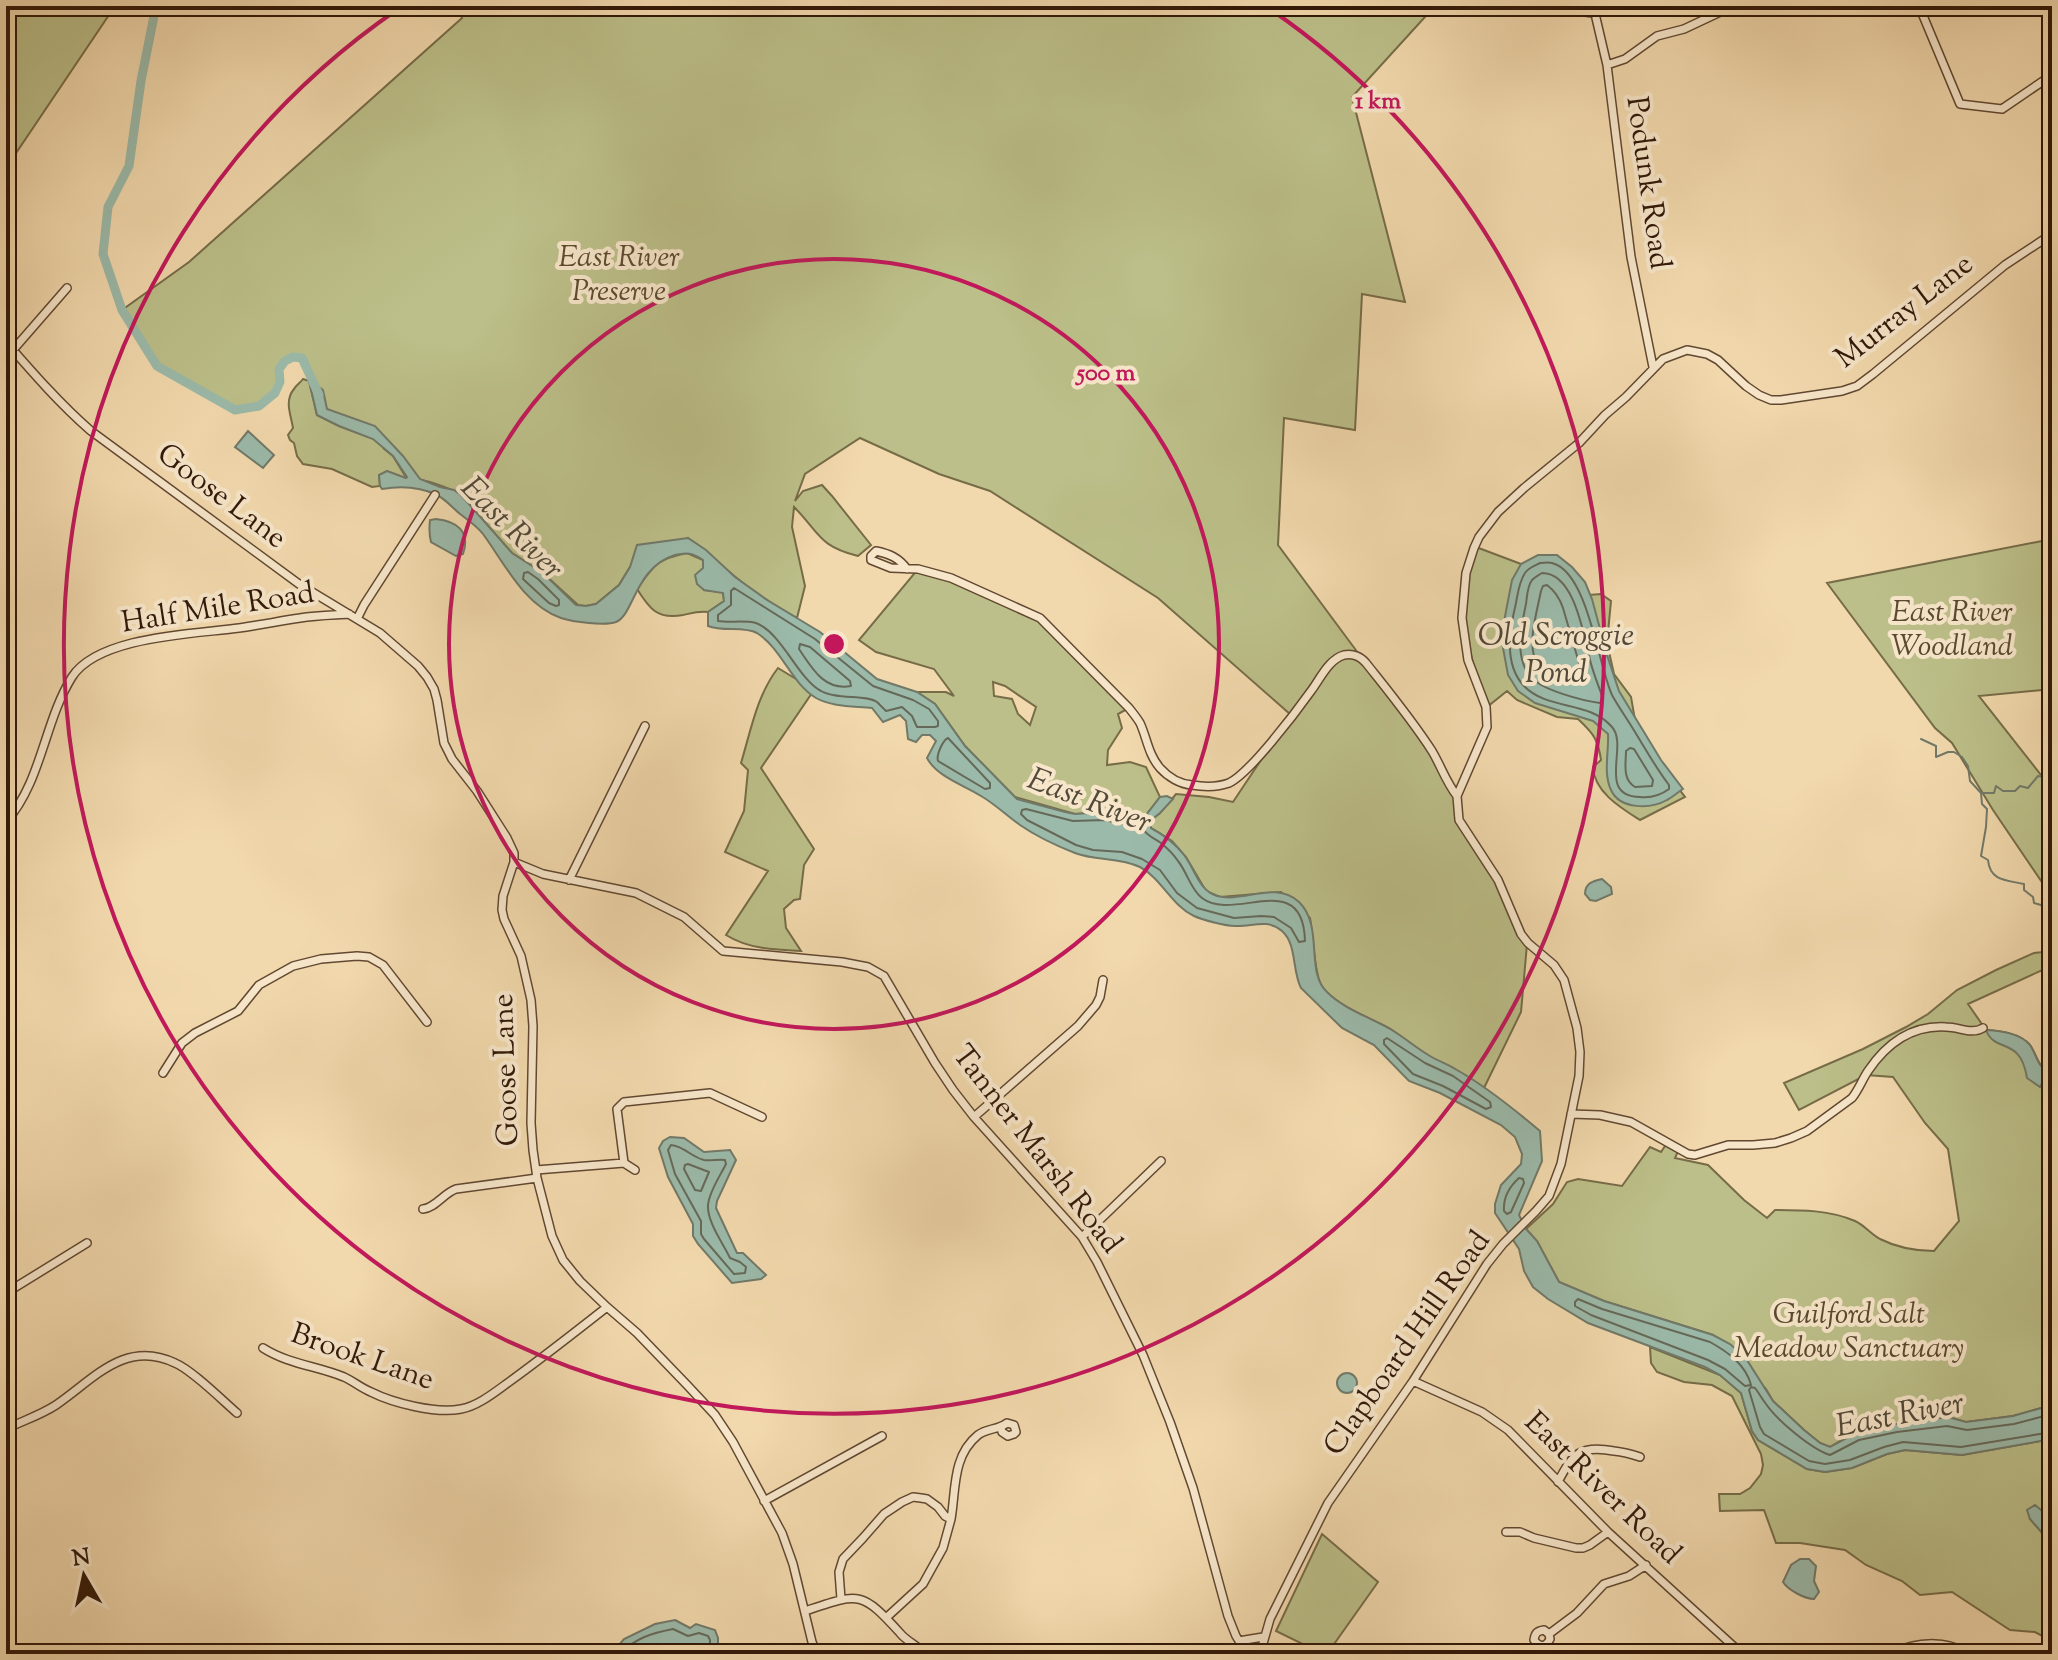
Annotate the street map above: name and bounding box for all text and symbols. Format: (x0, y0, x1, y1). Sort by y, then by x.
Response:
text: 1 km (1355, 85, 1401, 119)
street label: Podunk Road (1614, 94, 1680, 272)
park label: East River Preserve (558, 237, 680, 314)
street label: Murray Lane (1827, 244, 1983, 380)
text: 500 m (1075, 357, 1135, 391)
street label: Goose Lane (147, 434, 295, 560)
water label: East River (449, 467, 573, 591)
street label: Half Mile Road (119, 573, 318, 645)
park label: East River Woodland (1891, 592, 2013, 669)
water label: Old Scroggie Pond (1478, 614, 1634, 697)
centre of rings (820, 630, 848, 658)
water label: East River (1020, 757, 1158, 847)
street label: Goose Lane (483, 993, 531, 1147)
street label: Tanner Marsh Road (941, 1036, 1131, 1264)
street label: Clapboard Hill Road (1314, 1223, 1502, 1465)
park label: Guilford Salt Meadow Sanctuary (1734, 1294, 1964, 1371)
street label: Brook Lane (285, 1313, 439, 1403)
water label: East River (1832, 1381, 1968, 1451)
street label: East River Road (1514, 1403, 1690, 1575)
north arrow (44, 1536, 124, 1616)
text: N (70, 1542, 93, 1576)

